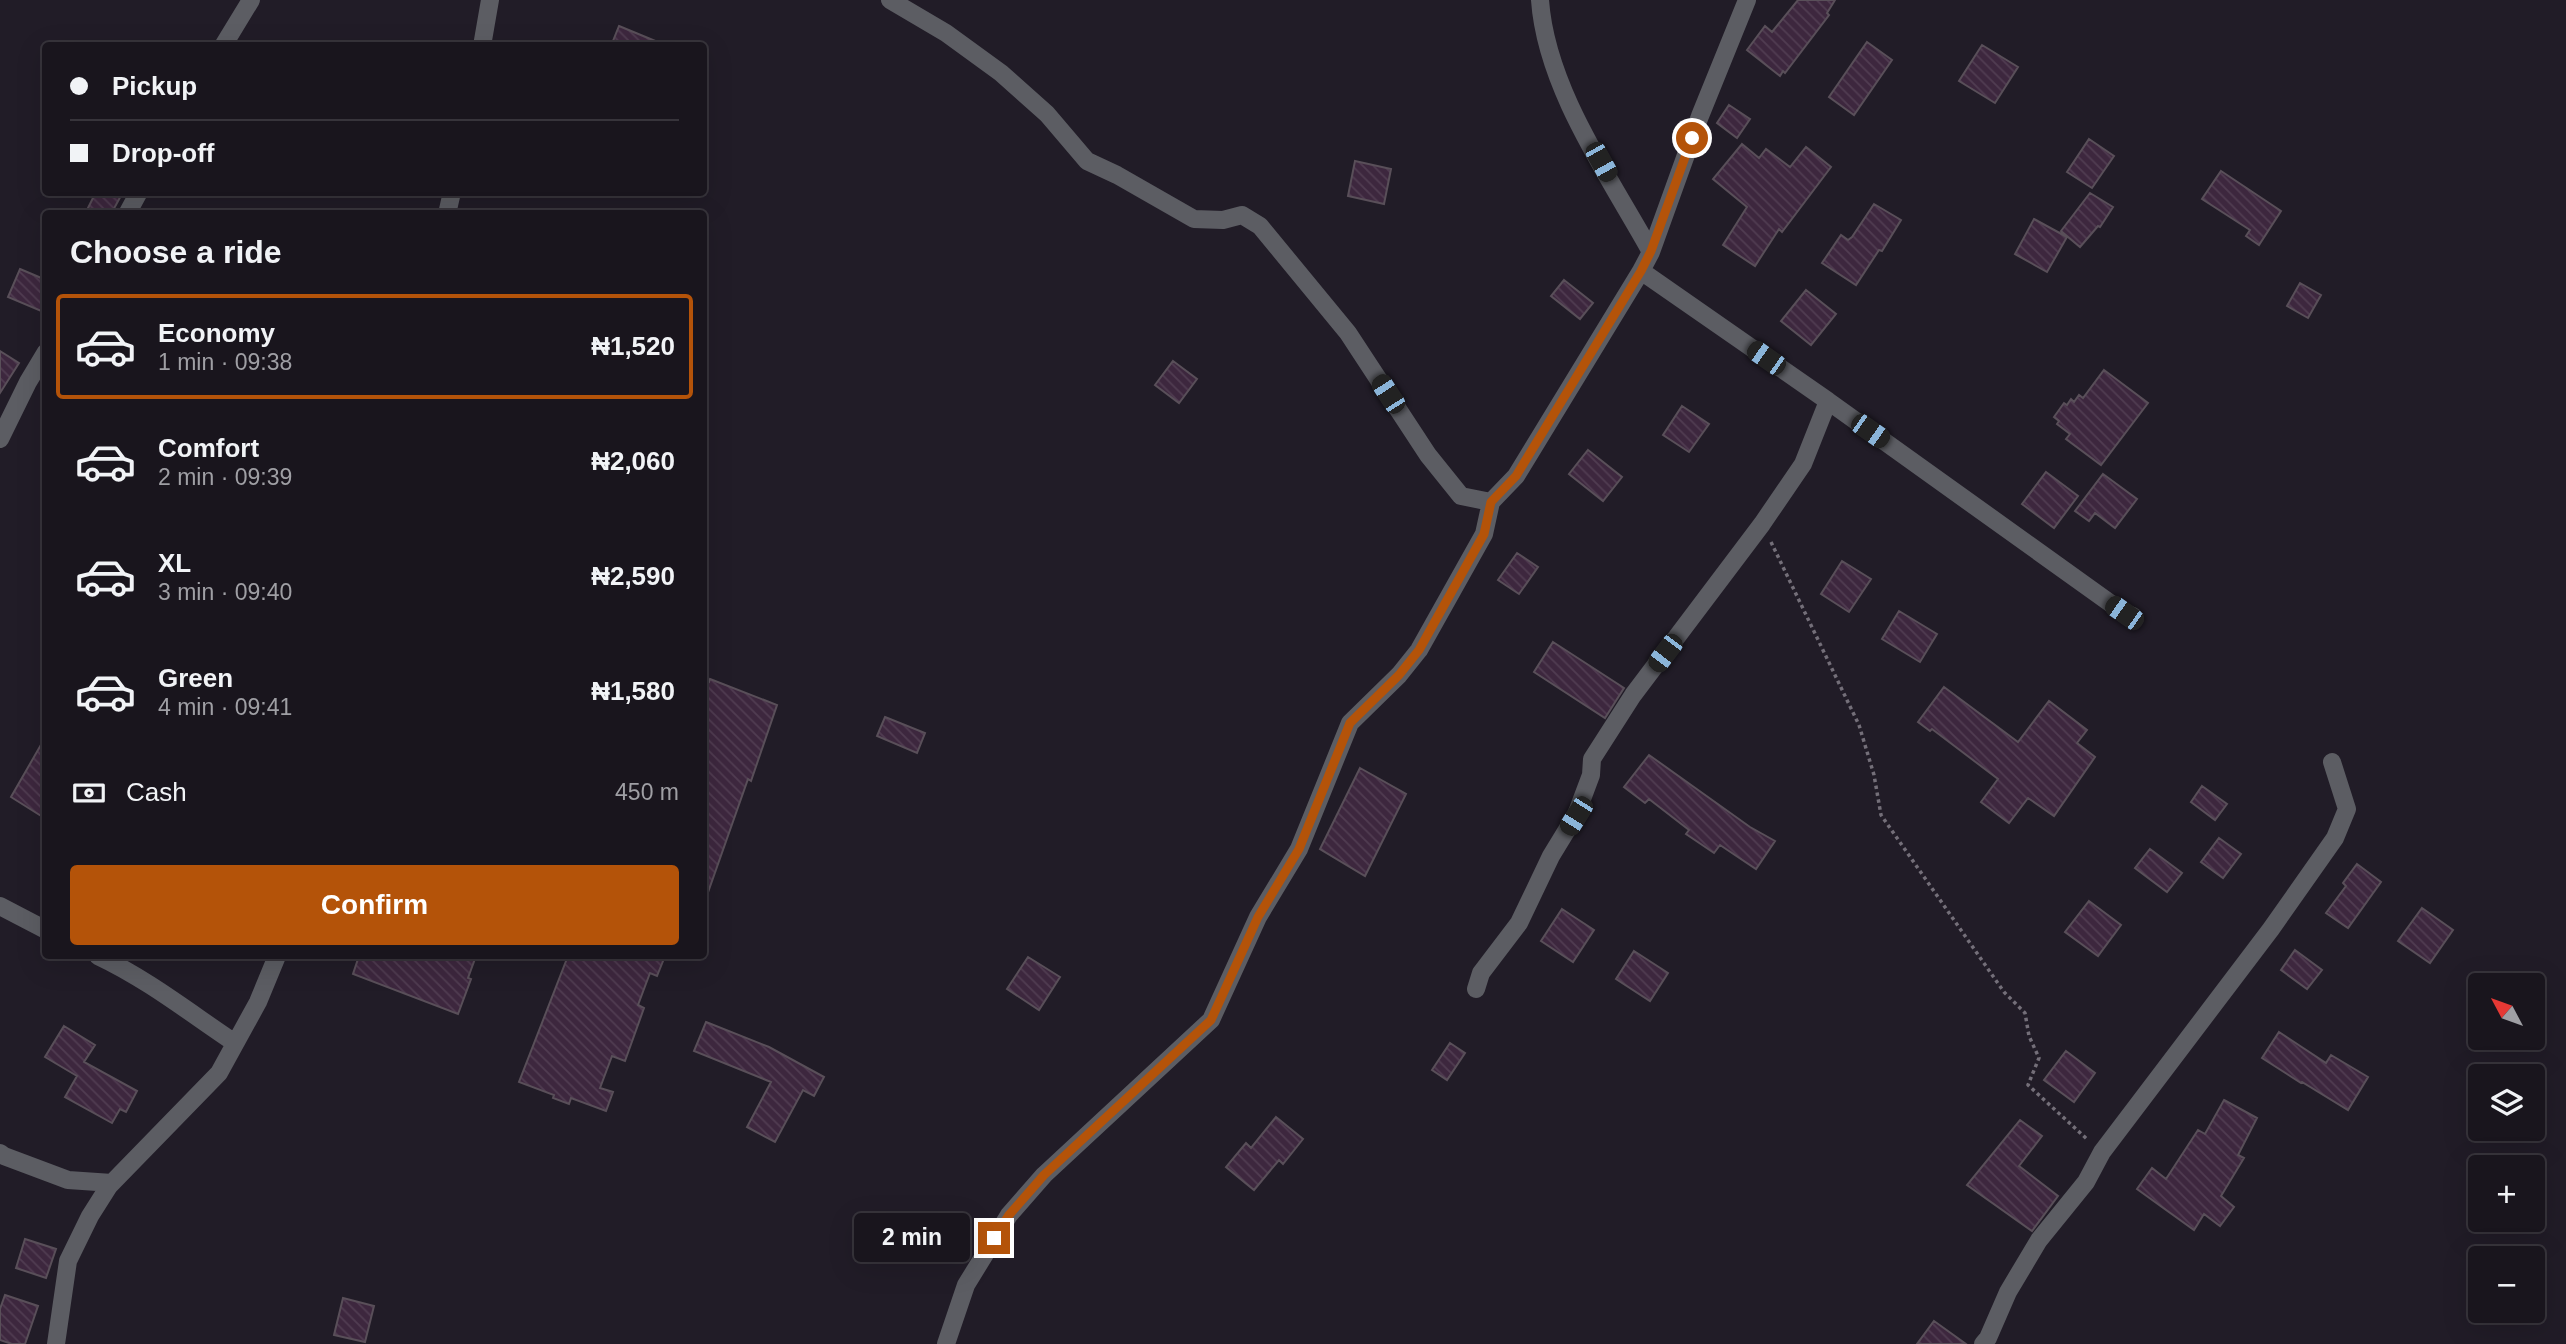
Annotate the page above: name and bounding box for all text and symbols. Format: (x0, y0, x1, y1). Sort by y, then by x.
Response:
text: Pickup (112, 71, 197, 101)
route start (1676, 122, 1708, 154)
text: Drop-off (112, 138, 215, 168)
car (1582, 139, 1621, 185)
text: Choose a ride (70, 234, 282, 270)
icon: car (74, 315, 137, 378)
text: Economy (158, 318, 275, 348)
text: ₦1,520 (591, 331, 675, 361)
car (1743, 337, 1790, 379)
text: 1 min · 09:38 (158, 349, 292, 375)
car (1368, 371, 1409, 417)
car (1847, 410, 1894, 452)
icon: car (74, 430, 137, 493)
text: Comfort (158, 433, 259, 463)
text: ₦2,060 (591, 446, 675, 476)
text: 2 min · 09:39 (158, 464, 292, 490)
icon: car (74, 545, 137, 608)
text: XL (158, 548, 191, 578)
text: ₦2,590 (591, 561, 675, 591)
text: 3 min · 09:40 (158, 579, 292, 605)
car (2101, 592, 2148, 634)
car (1644, 630, 1687, 676)
icon: car (74, 660, 137, 723)
text: Green (158, 663, 233, 693)
text: ₦1,580 (591, 676, 675, 706)
text: 4 min · 09:41 (158, 694, 292, 720)
icon: cash (70, 774, 108, 812)
text: Cash (126, 777, 187, 807)
text: 450 m (615, 779, 679, 805)
car (1556, 793, 1597, 839)
button: Confirm (70, 865, 679, 945)
north arrow (2468, 973, 2544, 1050)
map controls (2468, 973, 2545, 1323)
button: layers (2468, 1064, 2545, 1141)
button: + (2468, 1155, 2545, 1232)
callout: 2 min (854, 1214, 970, 1262)
route end (978, 1222, 1010, 1254)
text: 2 min (882, 1224, 942, 1250)
button: − (2468, 1246, 2545, 1323)

